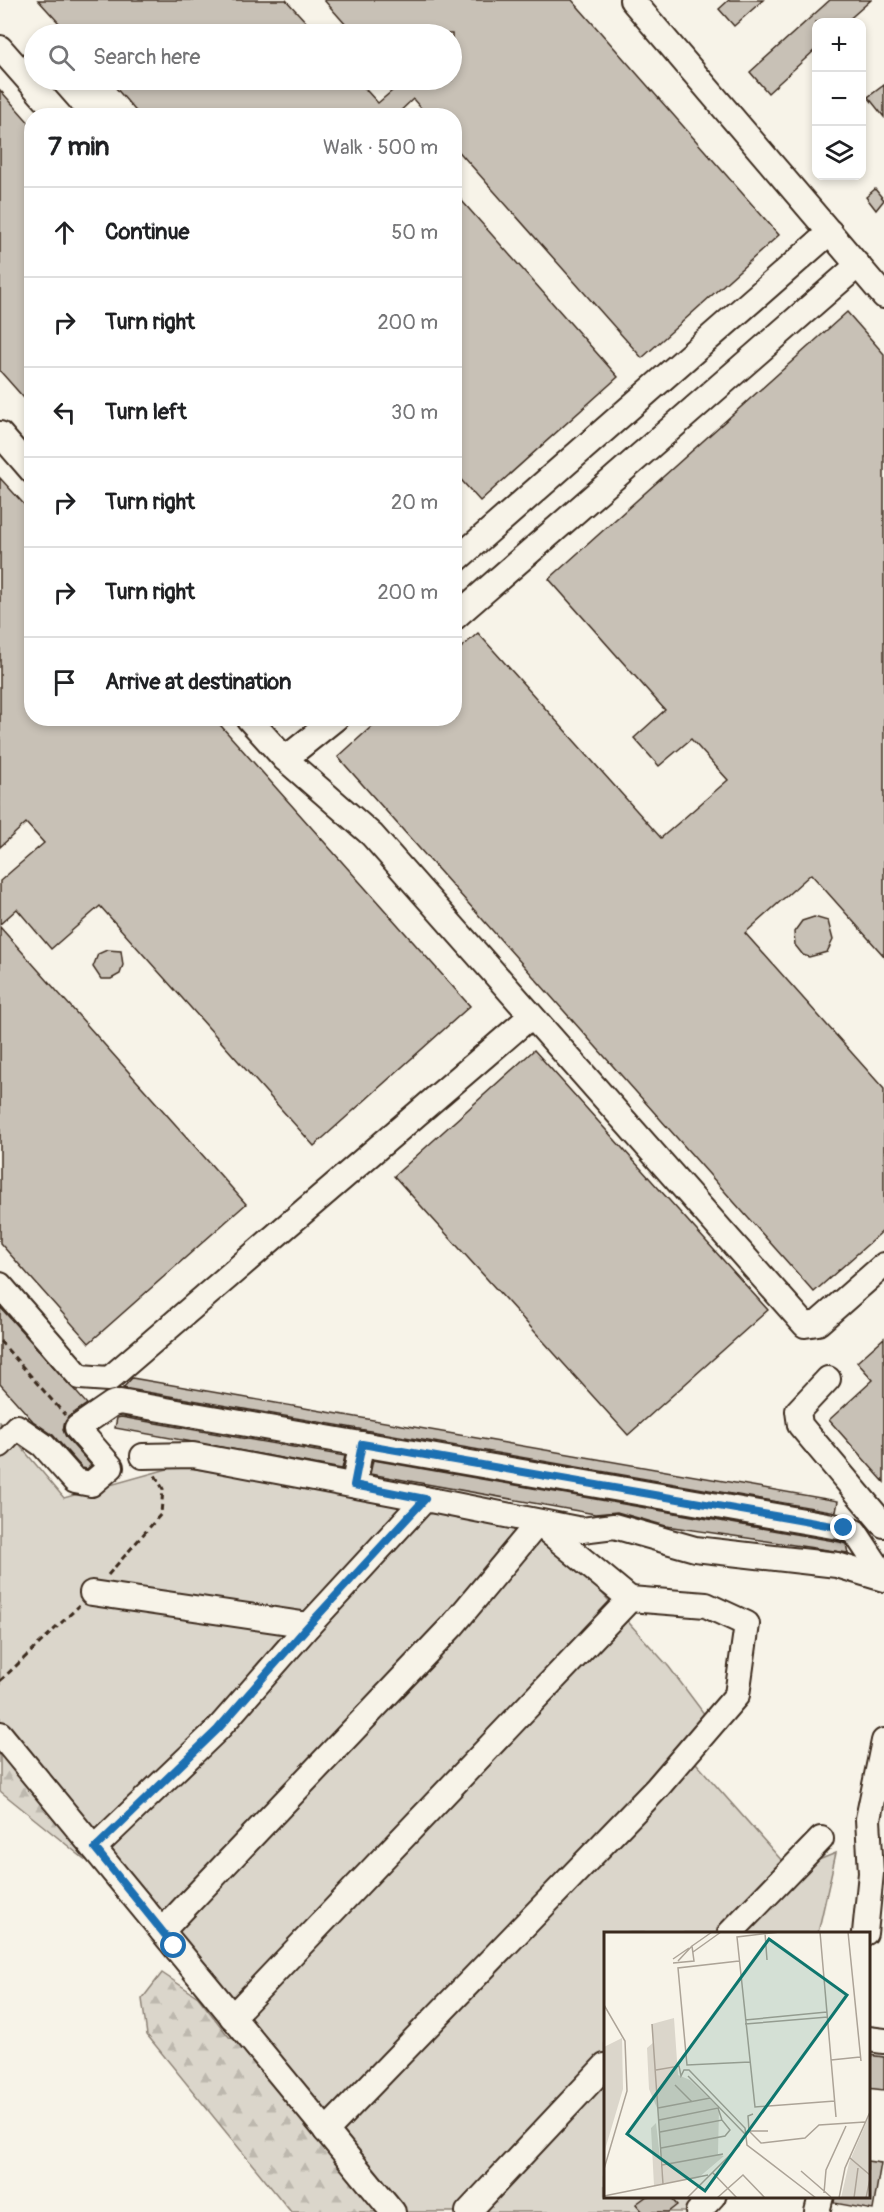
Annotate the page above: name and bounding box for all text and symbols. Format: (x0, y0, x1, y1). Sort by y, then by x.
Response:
map controls (812, 18, 866, 180)
button: + (812, 18, 866, 72)
search box (24, 24, 462, 90)
icon: search (45, 41, 78, 74)
text: Search here (93, 43, 200, 71)
button: − (812, 72, 866, 126)
button: layers (812, 126, 866, 180)
text: 7 min (48, 131, 110, 163)
text: Walk · 500 m (323, 135, 438, 160)
icon: ahead (48, 216, 81, 249)
text: Continue (105, 218, 189, 246)
text: 50 m (391, 220, 438, 245)
icon: right (48, 306, 81, 339)
text: Turn right (105, 308, 195, 336)
text: 200 m (377, 310, 438, 335)
icon: left (48, 396, 81, 429)
text: Turn left (105, 398, 187, 426)
text: 30 m (391, 400, 438, 425)
icon: right (48, 486, 81, 519)
text: Turn right (105, 488, 195, 516)
text: 20 m (391, 490, 438, 515)
icon: right (48, 576, 81, 609)
text: Turn right (105, 578, 195, 606)
text: 200 m (377, 580, 438, 605)
icon: arrive (48, 666, 81, 699)
text: Arrive at destination (105, 668, 291, 696)
route end (830, 1514, 856, 1540)
route start (160, 1932, 186, 1958)
inset map (604, 1932, 869, 2197)

